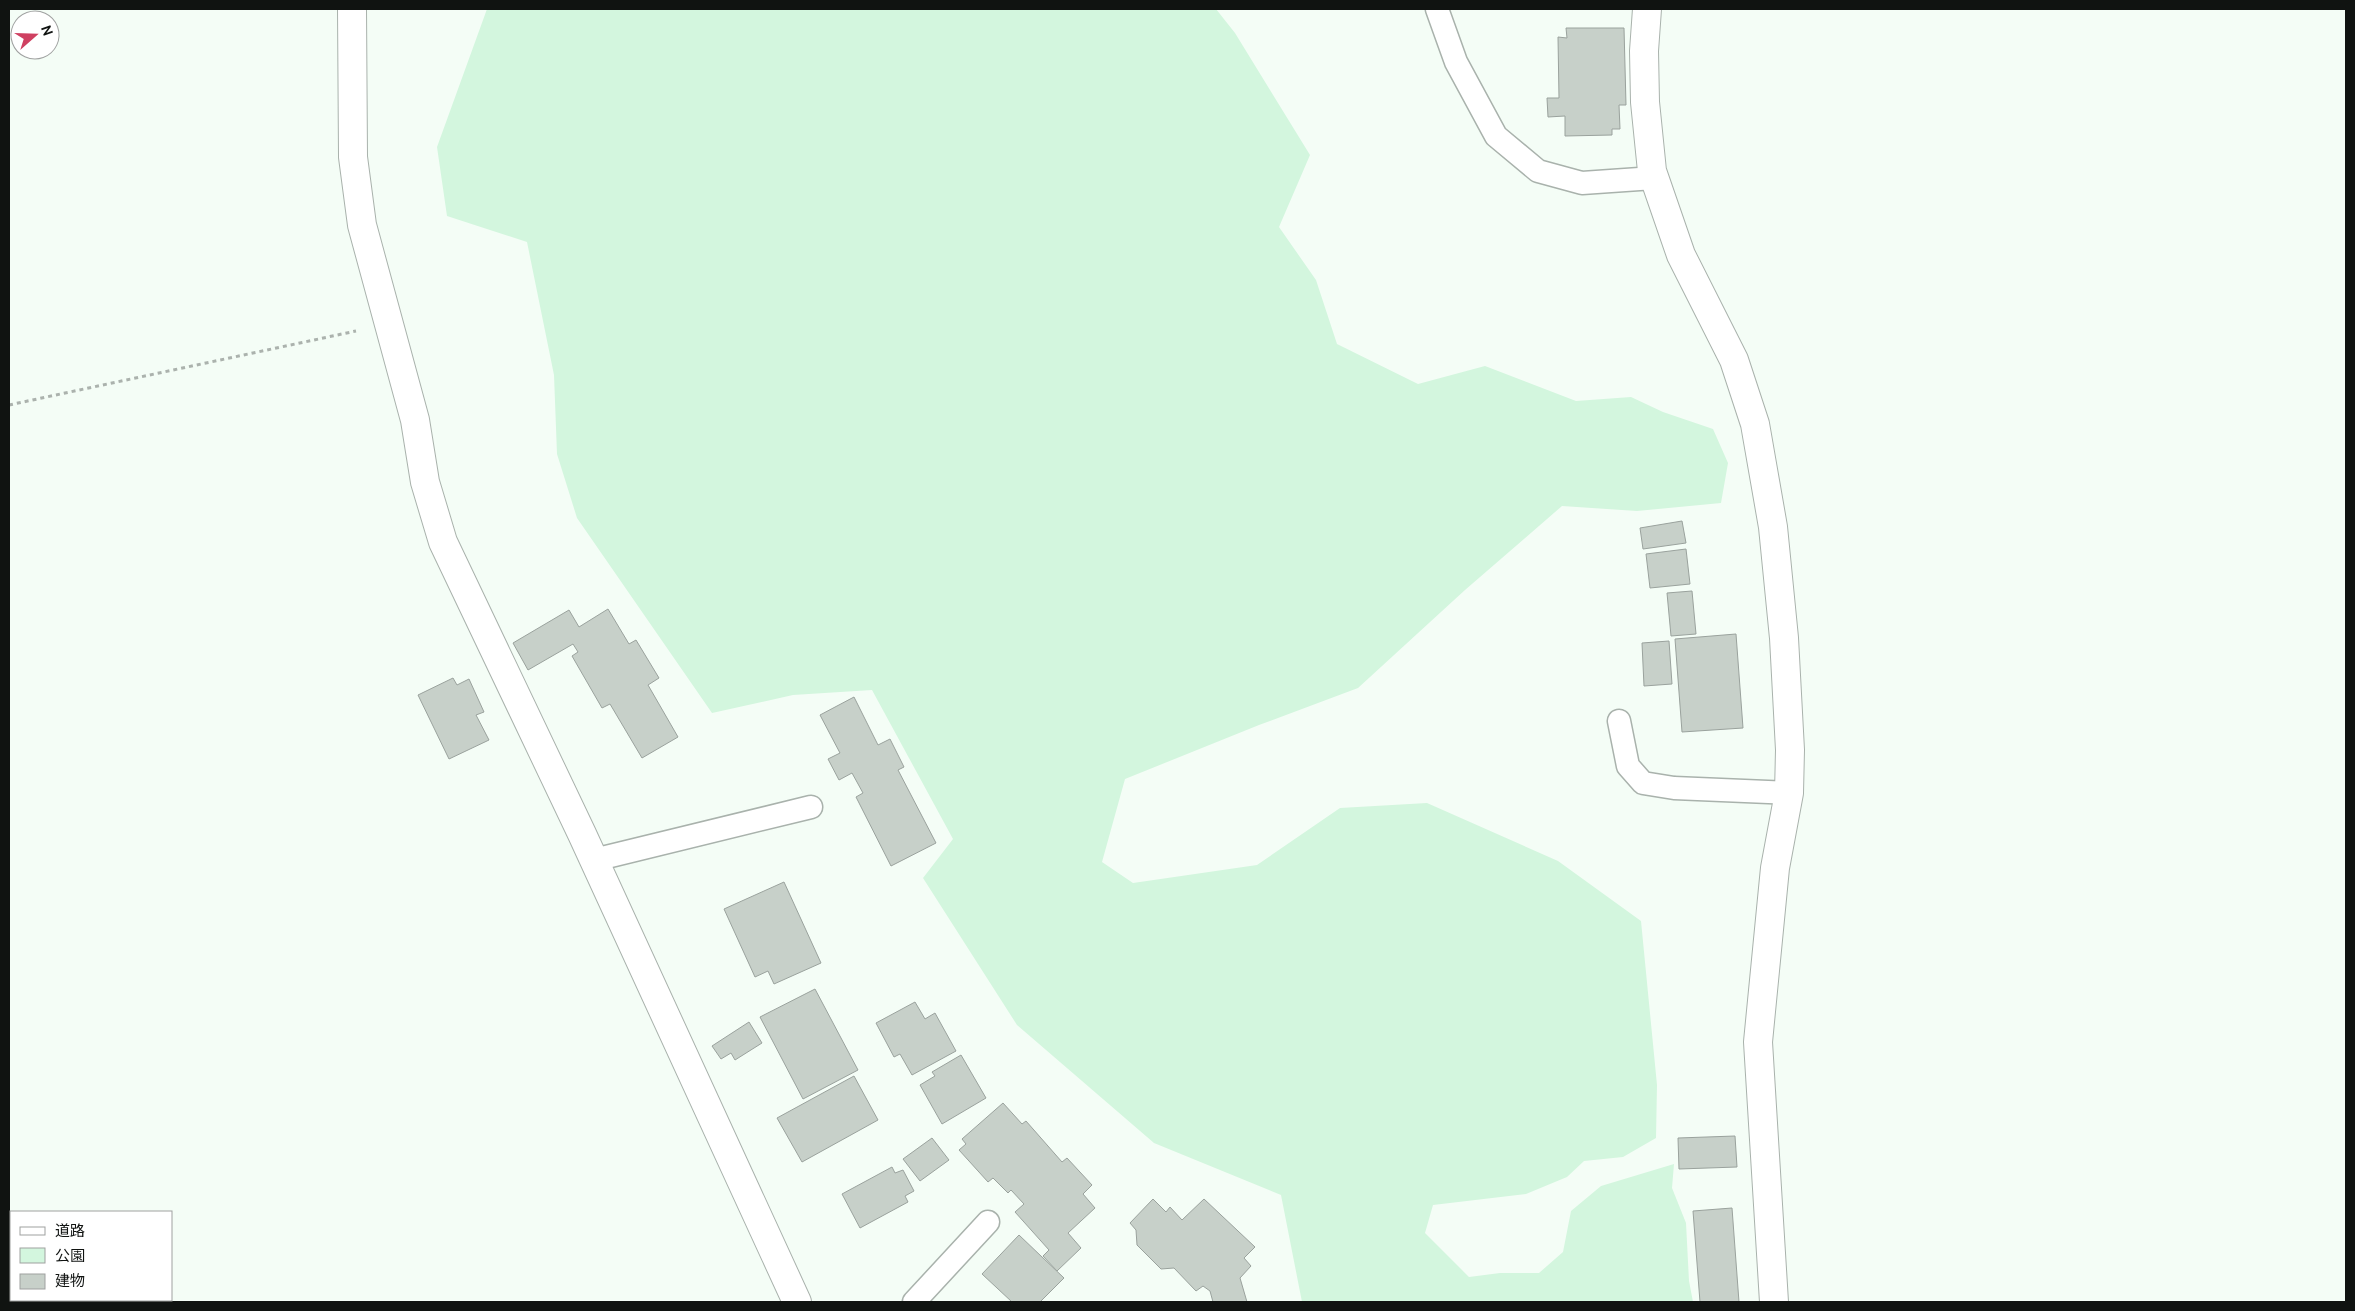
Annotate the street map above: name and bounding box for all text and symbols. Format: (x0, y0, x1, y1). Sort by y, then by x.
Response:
north arrow (10, 10, 60, 60)
text: N (37, 23, 57, 38)
legend (10, 1211, 172, 1301)
text: 道路 (55, 1222, 85, 1240)
text: 公園 (55, 1247, 85, 1265)
text: 建物 (55, 1272, 85, 1290)

